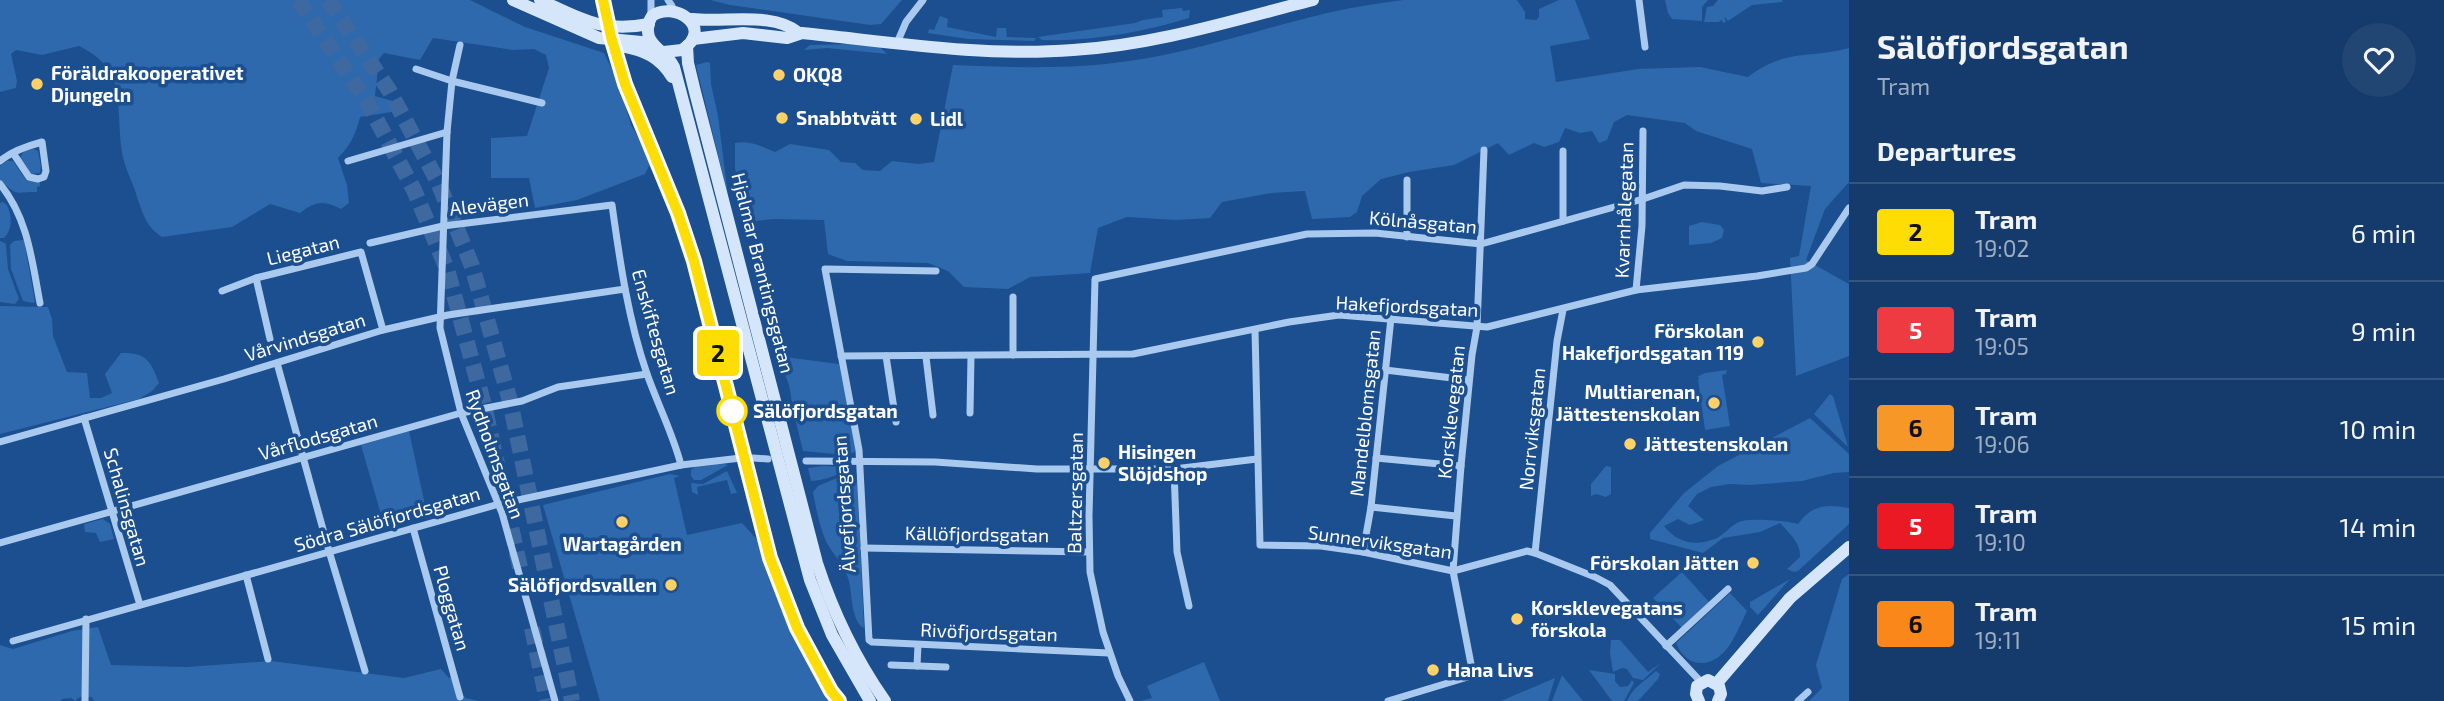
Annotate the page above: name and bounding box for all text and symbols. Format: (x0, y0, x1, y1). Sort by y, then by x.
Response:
button: heart (2342, 23, 2416, 97)
text: Sälöfjordsgatan (1877, 26, 2128, 66)
place label: Föräldrakooperativet Djungeln (51, 61, 244, 106)
place label: OKQ8 (793, 63, 843, 87)
marker: OKQ8 (771, 67, 787, 83)
text: Tram (1877, 72, 1930, 100)
marker: Föräldrakooperativet Djungeln (29, 76, 45, 92)
place label: Snabbtvätt (796, 106, 897, 129)
place label: Lidl (930, 107, 964, 130)
marker: Snabbtvätt (774, 110, 790, 126)
marker: Lidl (908, 111, 924, 127)
text: Departures (1877, 135, 2016, 166)
street label: Kvarnhålegatan (1610, 141, 1637, 279)
street label: Hjalmar Brantingsgatan (727, 170, 800, 376)
street label: Alevägen (448, 187, 530, 220)
text: Tram (1975, 203, 2037, 234)
street label: Kölnåsgatan (1368, 205, 1478, 238)
text: 2 (1909, 217, 1922, 246)
text: 6 min (2351, 217, 2416, 248)
street label: Liegatan (264, 229, 342, 270)
text: 19:02 (1975, 234, 2030, 262)
street label: Enskiftesgatan (628, 266, 685, 397)
street label: Hakefjordsgatan (1335, 290, 1479, 321)
text: Tram (1975, 301, 2037, 332)
street label: Vårvindsgatan (242, 307, 368, 366)
text: 5 (1909, 315, 1922, 344)
text: 9 min (2351, 315, 2416, 346)
place label: Förskolan Hakefjordsgatan 119 (1562, 319, 1744, 364)
street label: Mandelblomsgatan (1344, 328, 1385, 498)
line badge: 2 (695, 330, 741, 376)
text: 19:05 (1975, 332, 2029, 360)
marker: Förskolan Hakefjordsgatan 119 (1750, 334, 1766, 350)
text: 2 (711, 338, 725, 367)
street label: Korsklevegatan (1432, 344, 1469, 480)
street label: Norrviksgatan (1514, 366, 1549, 491)
place label: Multiarenan, Jättestenskolan (1556, 380, 1700, 425)
street label: Rydholmsgatan (461, 386, 530, 522)
marker: Multiarenan, Jättestenskolan (1706, 395, 1722, 411)
marker: Sälöfjordsgatan (717, 396, 747, 426)
place label: Sälöfjordsgatan (753, 399, 898, 422)
text: Tram (1975, 399, 2037, 430)
street label: Vårflodsgatan (256, 409, 380, 464)
text: 6 (1908, 413, 1923, 442)
text: 10 min (2340, 413, 2416, 444)
text: 19:06 (1975, 430, 2030, 458)
street label: Baltzersgatan (1062, 432, 1087, 554)
place label: Jättestenskolan (1644, 432, 1788, 455)
street label: Älvefjordsgatan (827, 435, 860, 573)
marker: Jättestenskolan (1622, 436, 1638, 452)
place label: Hisingen Slöjdshop (1118, 440, 1207, 485)
street label: Schalinsgatan (100, 445, 155, 569)
marker: Hisingen Slöjdshop (1096, 455, 1112, 471)
street label: Södra Sälöfjordsgatan (291, 481, 483, 556)
text: Tram (1975, 497, 2037, 528)
text: 5 (1909, 511, 1922, 540)
text: 14 min (2340, 511, 2416, 542)
marker: Wartagården (614, 514, 630, 530)
street label: Sunnerviksgatan (1307, 520, 1454, 563)
street label: Källöfjordsgatan (905, 521, 1049, 546)
text: 19:10 (1975, 528, 2026, 556)
place label: Wartagården (562, 532, 682, 555)
place label: Förskolan Jätten (1590, 551, 1739, 574)
marker: Förskolan Jätten (1745, 555, 1761, 571)
street label: Ploggatan (429, 562, 476, 653)
place label: Sälöfjordsvallen (508, 573, 657, 596)
marker: Sälöfjordsvallen (663, 577, 679, 593)
text: Tram (1975, 595, 2037, 626)
place label: Korsklevegatans förskola (1531, 596, 1683, 641)
text: 6 (1908, 609, 1923, 638)
text: 15 min (2342, 609, 2416, 640)
marker: Korsklevegatans förskola (1509, 611, 1525, 627)
street label: Rivöfjordsgatan (920, 618, 1058, 645)
text: 19:11 (1975, 626, 2021, 654)
place label: Hana Livs (1447, 658, 1534, 681)
marker: Hana Livs (1425, 662, 1441, 678)

